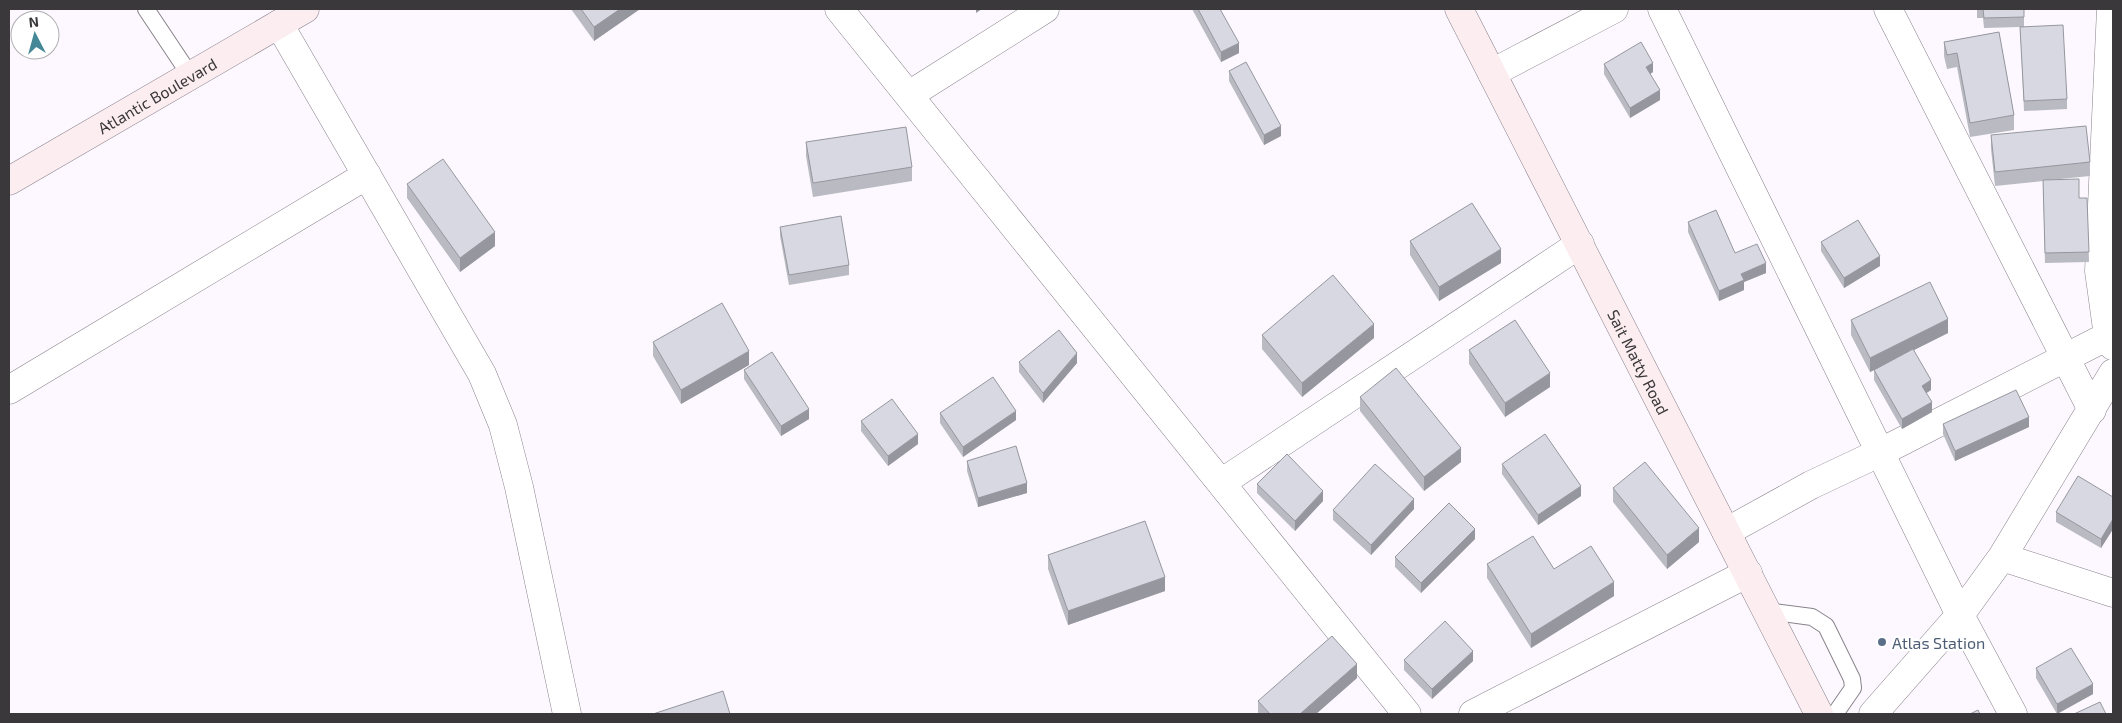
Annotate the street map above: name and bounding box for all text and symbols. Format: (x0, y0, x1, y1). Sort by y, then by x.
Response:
north arrow (10, 10, 60, 60)
text: N (28, 13, 40, 31)
street label: Atlantic Boulevard (94, 53, 220, 137)
street label: Sait Matty Road (1604, 306, 1674, 417)
place label: Atlas Station (1892, 633, 1985, 652)
marker: Atlas Station (1876, 636, 1888, 648)

